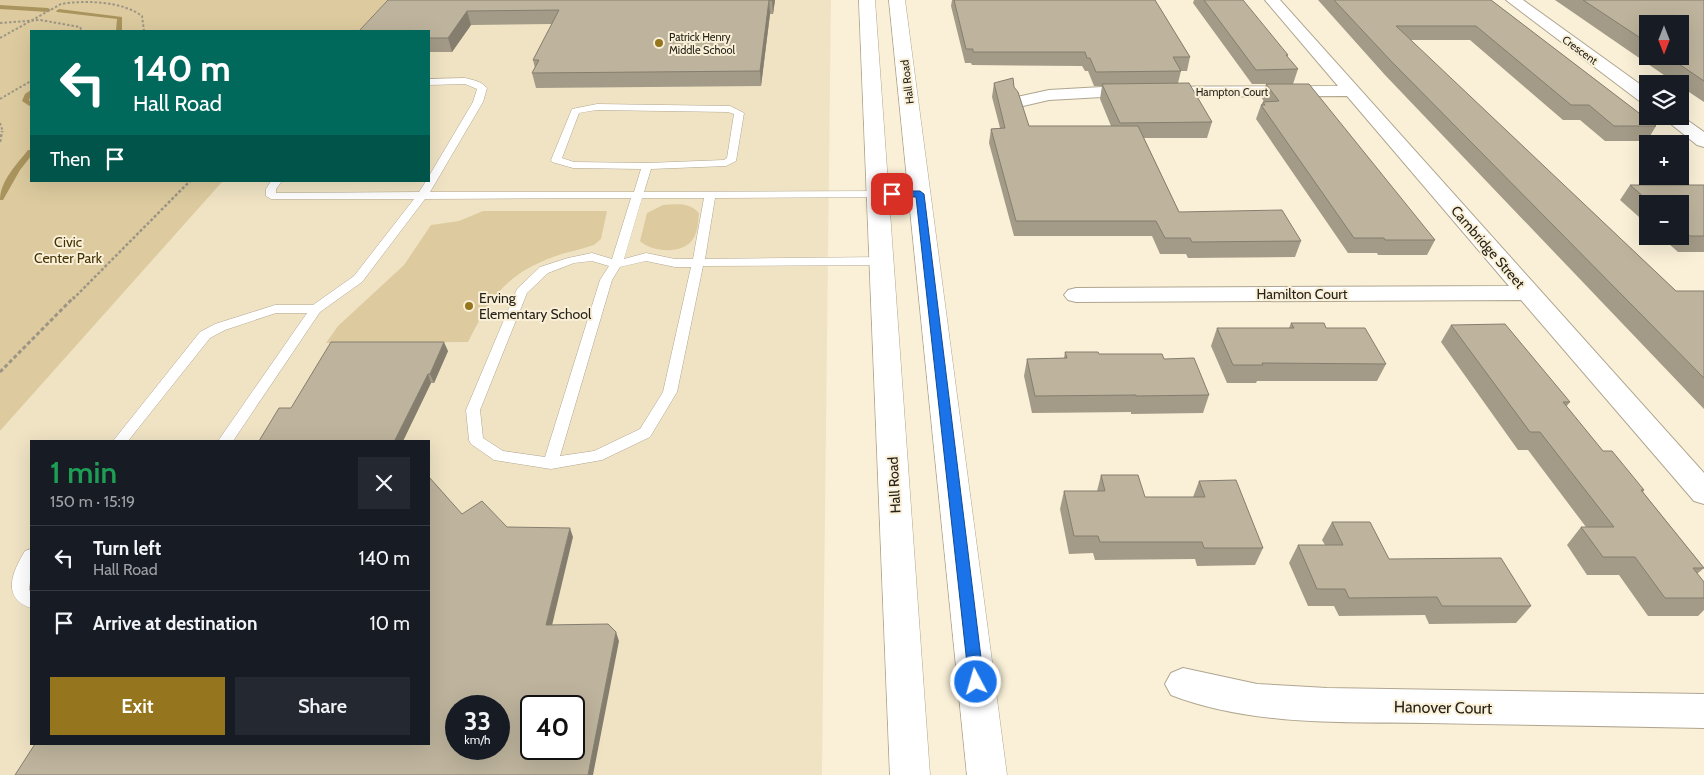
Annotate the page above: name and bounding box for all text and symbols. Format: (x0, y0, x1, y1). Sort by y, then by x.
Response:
north arrow (1639, 15, 1689, 65)
map controls (1639, 15, 1689, 245)
place label: Patrick Henry Middle School (669, 30, 735, 57)
street label: Crescent (1559, 32, 1601, 68)
marker: Patrick Henry Middle School (653, 37, 665, 49)
text: 140 m (133, 47, 231, 90)
icon: left (50, 50, 115, 115)
street label: Hall Road (897, 59, 917, 105)
button: layers (1639, 75, 1689, 125)
street label: Hampton Court (1196, 85, 1269, 99)
text: Hall Road (133, 90, 222, 117)
button: + (1639, 135, 1689, 185)
icon: arrive (101, 145, 129, 173)
text: Then (50, 148, 91, 171)
pin (871, 173, 913, 215)
icon: arrive (878, 180, 906, 208)
button: − (1639, 195, 1689, 245)
street label: Cambridge Street (1447, 202, 1529, 292)
park label: Civic Center Park (34, 233, 103, 267)
street label: Hamilton Court (1257, 285, 1348, 303)
place label: Erving Elementary School (479, 289, 592, 323)
marker: Erving Elementary School (463, 300, 475, 312)
text: 1 min (50, 454, 117, 491)
street label: Hall Road (884, 456, 904, 514)
button: close (358, 457, 410, 509)
text: 150 m · 15:19 (50, 492, 135, 511)
text: Turn left (93, 537, 161, 560)
icon: left (50, 544, 78, 572)
text: 140 m (359, 547, 410, 570)
text: Hall Road (93, 560, 158, 579)
icon: arrive (50, 609, 78, 637)
text: Arrive at destination (93, 612, 257, 635)
text: 10 m (370, 612, 410, 635)
position arrow (949, 655, 1001, 707)
button: Exit (50, 677, 225, 735)
button: Share (235, 677, 410, 735)
speed limit sign: 40 (520, 695, 585, 760)
street label: Hanover Court (1394, 697, 1493, 718)
text: 33 (464, 706, 491, 736)
text: km/h (464, 732, 491, 747)

